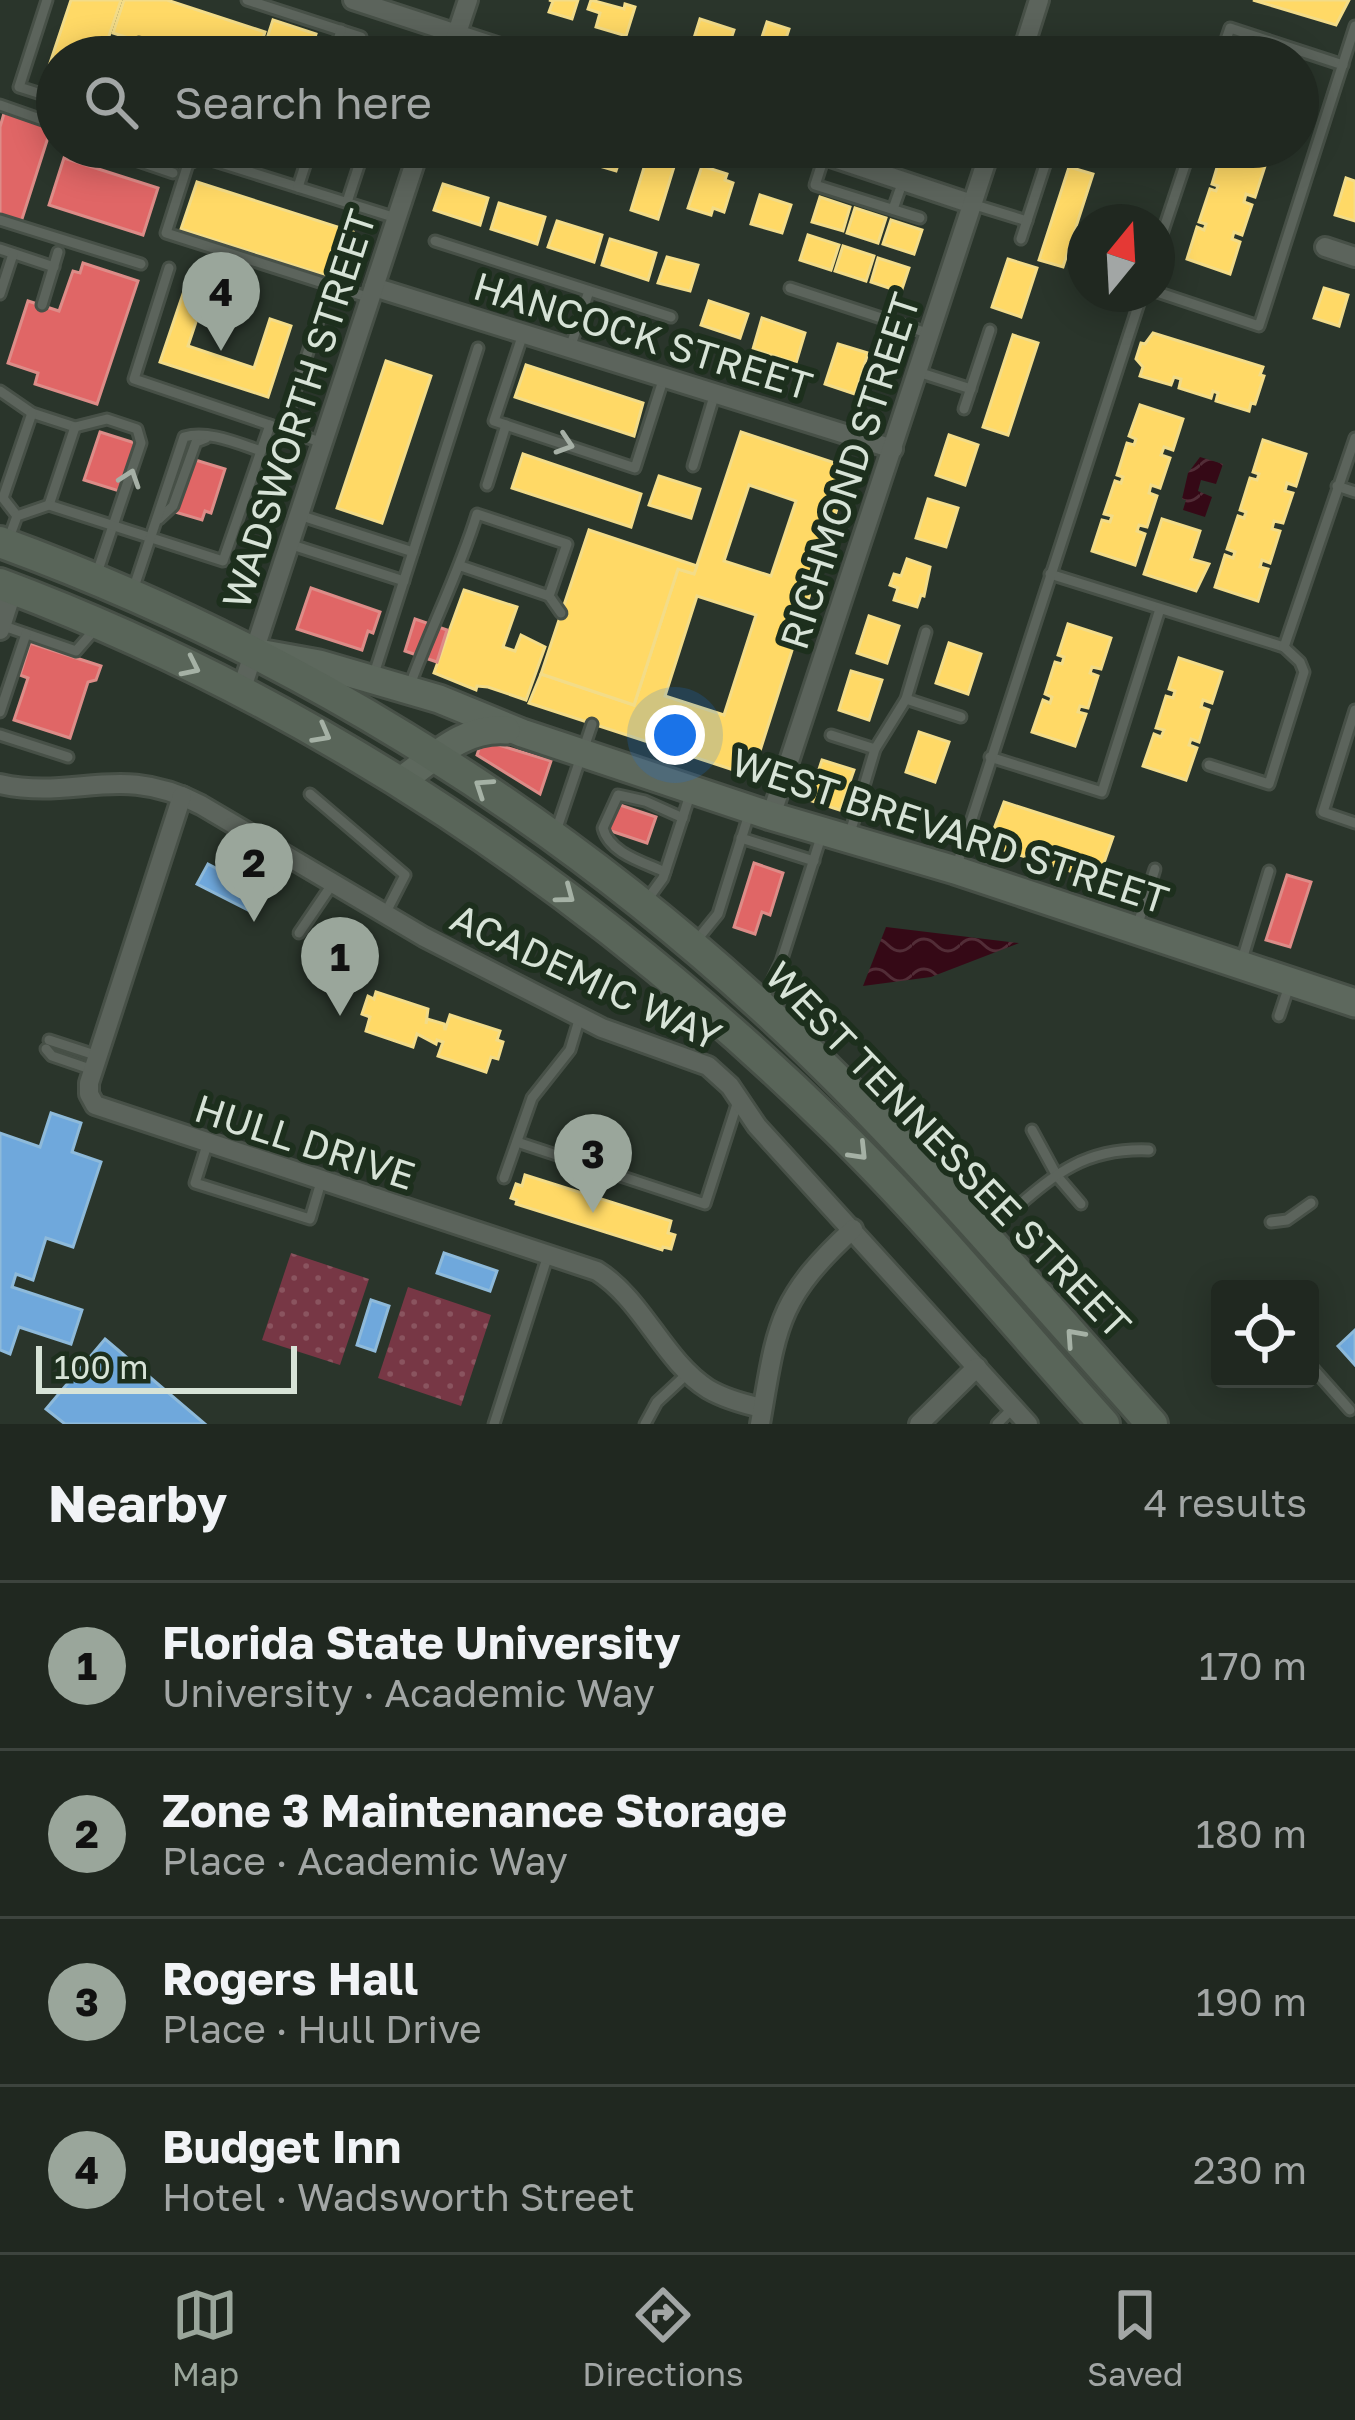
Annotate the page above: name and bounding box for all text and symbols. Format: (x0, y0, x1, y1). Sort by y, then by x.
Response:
search box (36, 36, 1319, 168)
icon: search (78, 69, 144, 135)
text: Search here (174, 75, 432, 129)
street label: WADSWORTH STREET (212, 204, 385, 614)
north arrow (1067, 204, 1175, 312)
pin: 4 (182, 252, 260, 351)
street label: HANCOCK STREET (468, 262, 818, 409)
street label: RICHMOND STREET (770, 287, 929, 655)
one-way arrow (553, 430, 574, 455)
one-way arrow (115, 468, 140, 489)
one-way arrow (179, 653, 200, 676)
your location (645, 705, 705, 765)
one-way arrow (309, 720, 331, 743)
street label: WEST BREVARD STREET (726, 738, 1174, 923)
one-way arrow (474, 779, 496, 801)
pin: 2 (215, 823, 293, 922)
one-way arrow (553, 881, 575, 903)
street label: ACADEMIC WAY (444, 893, 729, 1060)
pin: 1 (301, 917, 379, 1016)
street label: WEST TENNESSEE STREET (756, 952, 1141, 1348)
street label: HULL DRIVE (189, 1084, 421, 1199)
pin: 3 (554, 1114, 632, 1213)
one-way arrow (845, 1139, 867, 1160)
map controls (1211, 1280, 1319, 1388)
button: locate (1211, 1280, 1319, 1388)
one-way arrow (1067, 1329, 1088, 1351)
scale bar (36, 1340, 297, 1393)
text: 100 m (54, 1347, 148, 1386)
text: Nearby (48, 1472, 227, 1533)
text: 4 results (1144, 1479, 1307, 1526)
text: Florida State University (162, 1615, 681, 1669)
text: 1 (77, 1642, 97, 1689)
text: 170 m (1199, 1642, 1307, 1689)
text: University · Academic Way (162, 1669, 655, 1716)
text: Zone 3 Maintenance Storage (162, 1783, 787, 1837)
text: 2 (75, 1810, 99, 1857)
text: 180 m (1196, 1810, 1307, 1857)
text: Place · Academic Way (162, 1837, 568, 1884)
text: Rogers Hall (162, 1951, 418, 2005)
text: 3 (75, 1978, 99, 2025)
text: 190 m (1196, 1978, 1307, 2025)
text: Place · Hull Drive (162, 2005, 482, 2052)
text: Budget Inn (162, 2119, 401, 2173)
text: 4 (75, 2146, 99, 2193)
text: 230 m (1193, 2146, 1307, 2193)
text: Hotel · Wadsworth Street (162, 2173, 635, 2220)
tab: Map (172, 2282, 239, 2393)
tab: Directions (582, 2282, 744, 2393)
tab: Saved (1087, 2282, 1183, 2393)

